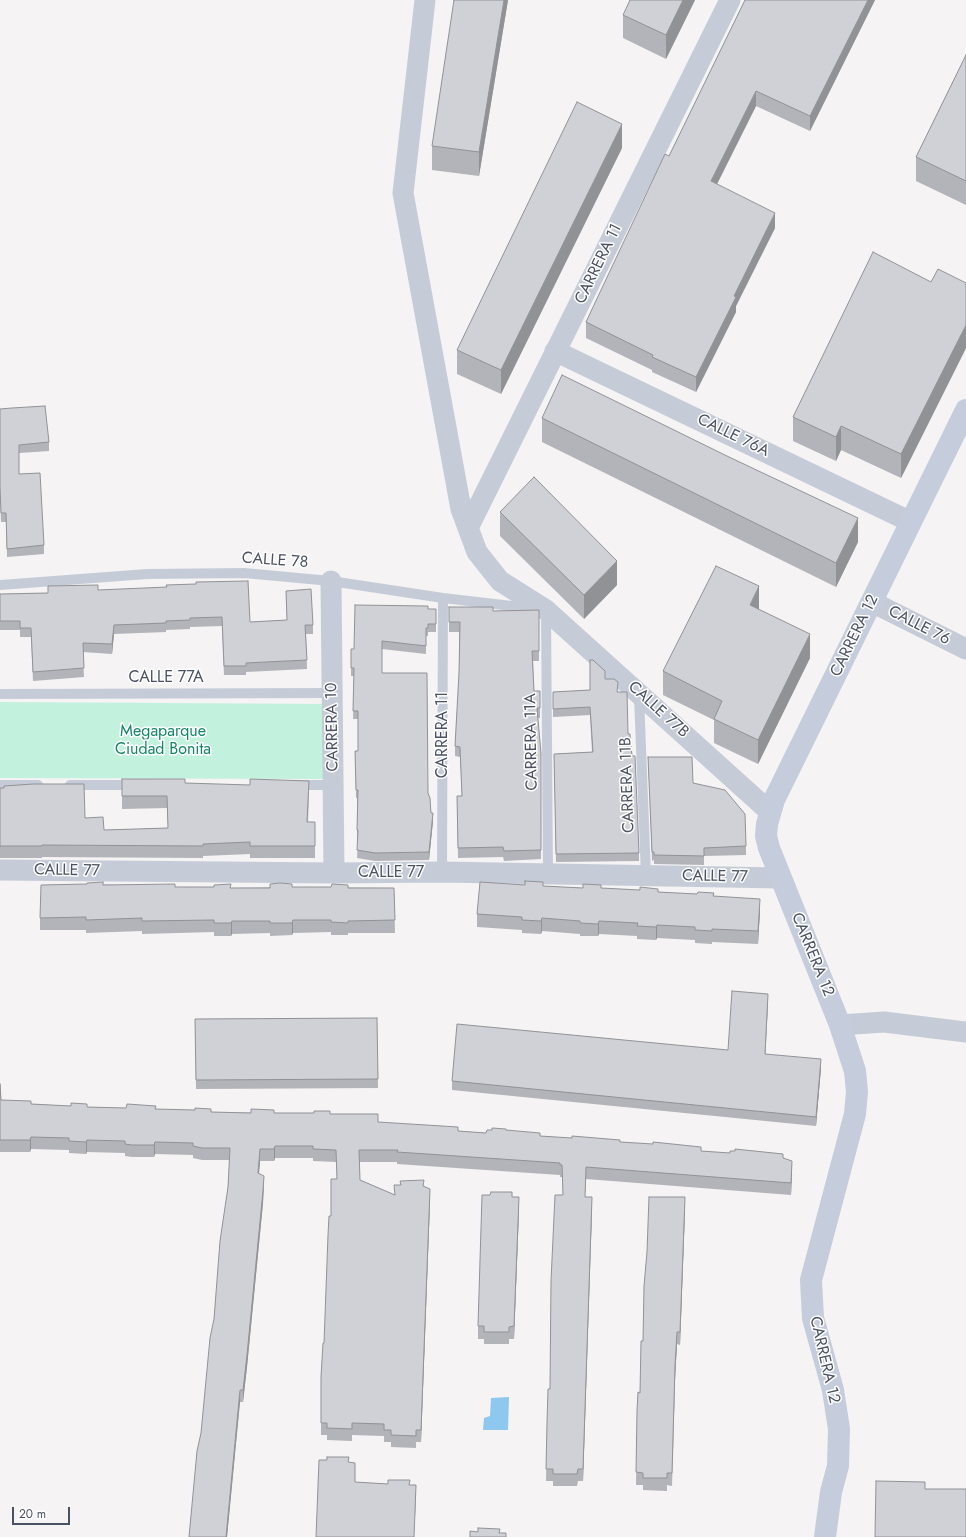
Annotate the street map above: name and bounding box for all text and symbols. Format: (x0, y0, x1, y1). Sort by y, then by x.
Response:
street label: CARRERA 11 (571, 221, 627, 307)
street label: CALLE 76A (694, 410, 772, 462)
street label: CALLE 78 (241, 549, 309, 573)
street label: CARRERA 12 (827, 592, 883, 680)
street label: CALLE 76 (885, 602, 953, 650)
street label: CALLE 77A (128, 668, 204, 688)
street label: CALLE 77B (624, 678, 692, 742)
street label: CARRERA 10 (323, 682, 343, 772)
street label: CARRERA 11 (433, 692, 453, 778)
street label: CARRERA 11A (522, 693, 542, 791)
park label: Megaparque Ciudad Bonita (115, 722, 211, 760)
street label: CARRERA 11B (617, 737, 639, 833)
street label: CALLE 77 (34, 861, 100, 881)
street label: CALLE 77 (358, 863, 424, 883)
street label: CALLE 77 (682, 867, 748, 887)
street label: CARRERA 12 (786, 910, 838, 1000)
street label: CARRERA 12 (805, 1315, 843, 1405)
scale bar (14, 1499, 72, 1525)
text: 20 m (19, 1505, 46, 1523)

